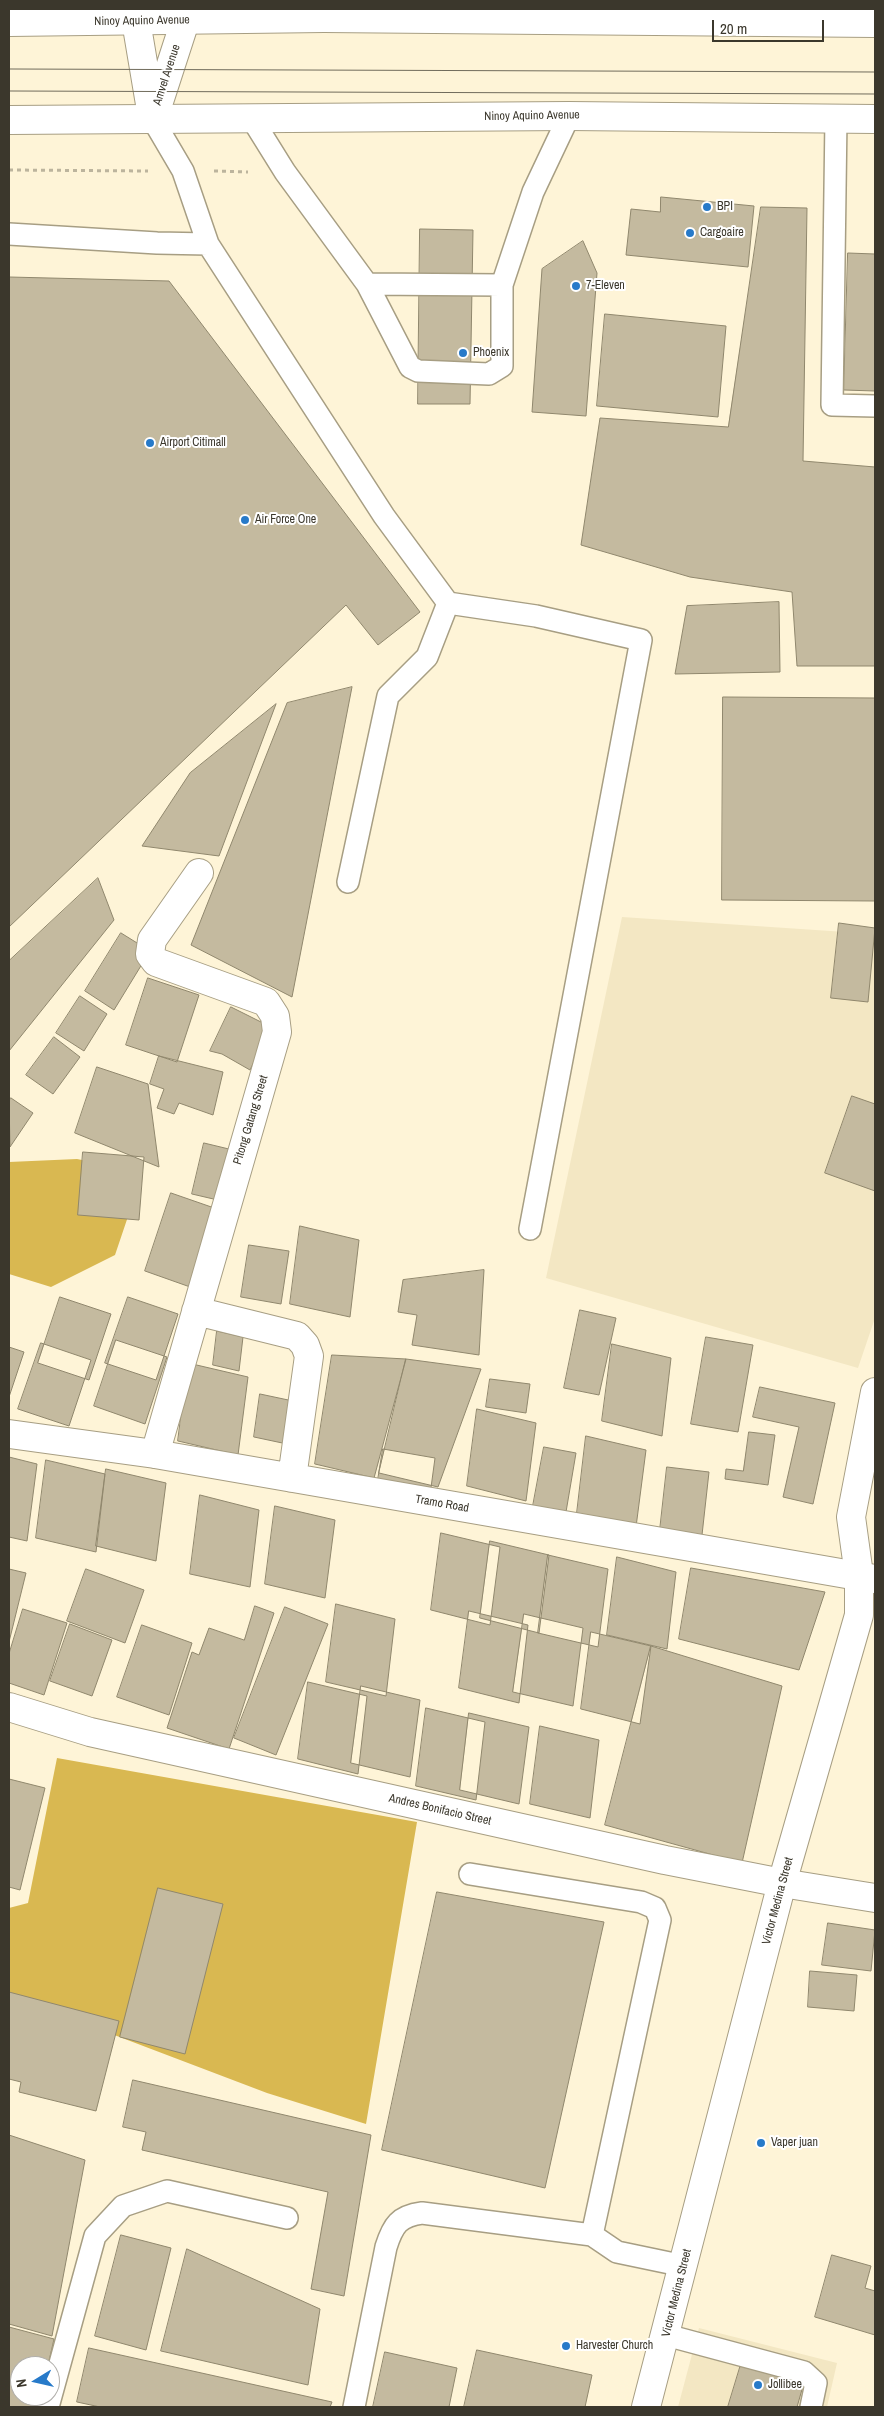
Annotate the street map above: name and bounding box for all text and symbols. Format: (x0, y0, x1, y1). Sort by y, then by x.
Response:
scale bar (714, 10, 826, 42)
street label: Ninoy Aquino Avenue (94, 13, 190, 29)
text: 20 m (720, 18, 747, 39)
street label: Amvel Avenue (150, 43, 184, 107)
street label: Ninoy Aquino Avenue (484, 108, 580, 124)
place label: BPI (717, 200, 733, 214)
marker: BPI (701, 201, 713, 213)
place label: Cargoaire (700, 226, 744, 240)
marker: Cargoaire (684, 227, 696, 239)
place label: 7-Eleven (586, 279, 625, 293)
marker: 7-Eleven (570, 280, 582, 292)
place label: Phoenix (473, 346, 509, 360)
marker: Phoenix (457, 347, 469, 359)
place label: Airport Citimall (160, 436, 226, 450)
marker: Airport Citimall (144, 437, 156, 449)
place label: Air Force One (255, 513, 316, 527)
marker: Air Force One (239, 514, 251, 526)
street label: Pitong Gatang Street (231, 1074, 271, 1166)
street label: Tramo Road (414, 1492, 470, 1516)
street label: Andres Bonifacio Street (387, 1791, 493, 1829)
street label: Victor Medina Street (759, 1856, 797, 1946)
place label: Vaper juan (771, 2136, 818, 2150)
marker: Vaper juan (755, 2137, 767, 2149)
street label: Victor Medina Street (659, 2248, 695, 2338)
place label: Harvester Church (576, 2339, 653, 2353)
marker: Harvester Church (560, 2340, 572, 2352)
north arrow (10, 2356, 60, 2406)
text: N (12, 2378, 31, 2389)
place label: Jollibee (768, 2378, 802, 2392)
marker: Jollibee (752, 2379, 764, 2391)

